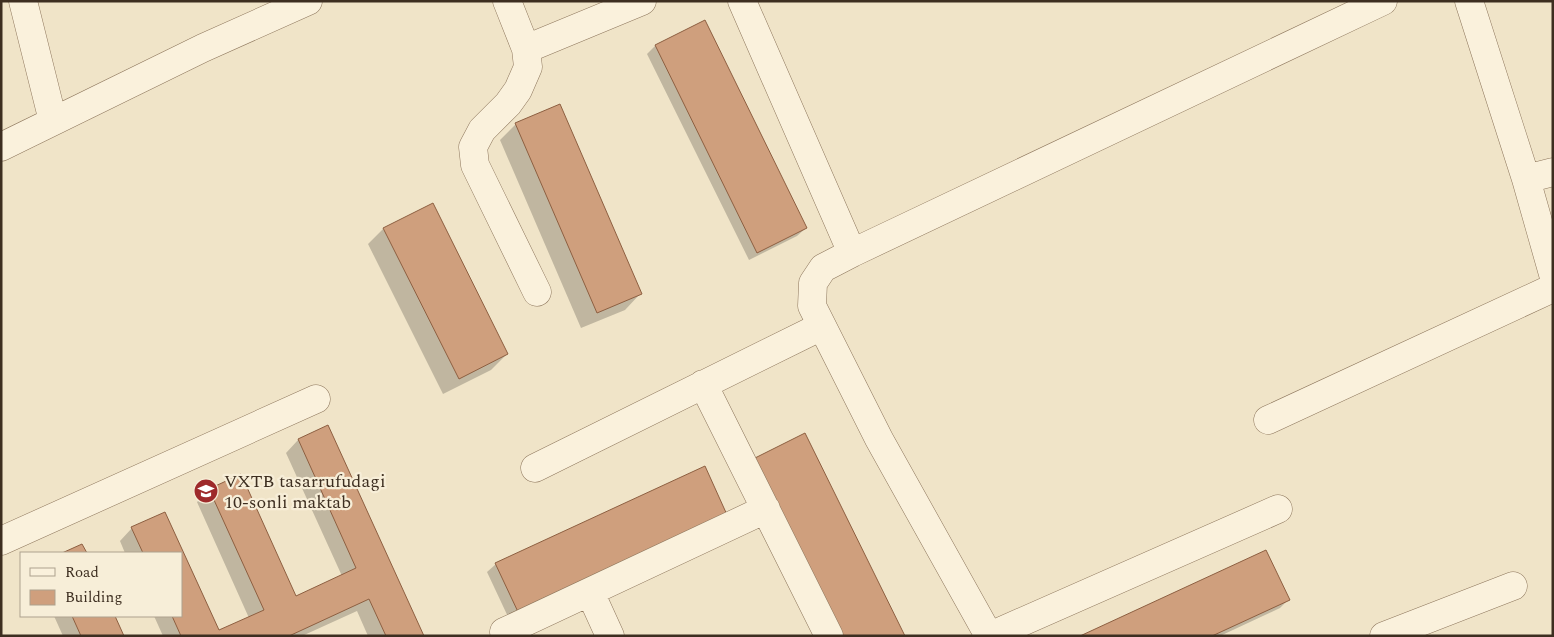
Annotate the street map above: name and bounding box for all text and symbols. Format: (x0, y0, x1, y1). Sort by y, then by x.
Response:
place label: VXTB tasarrufudagi 10-sonli maktab (224, 468, 386, 516)
school or university icon: VXTB tasarrufudagi 10-sonli maktab (193, 478, 219, 504)
legend (20, 552, 182, 617)
text: Road (65, 561, 99, 584)
text: Building (65, 586, 122, 609)

